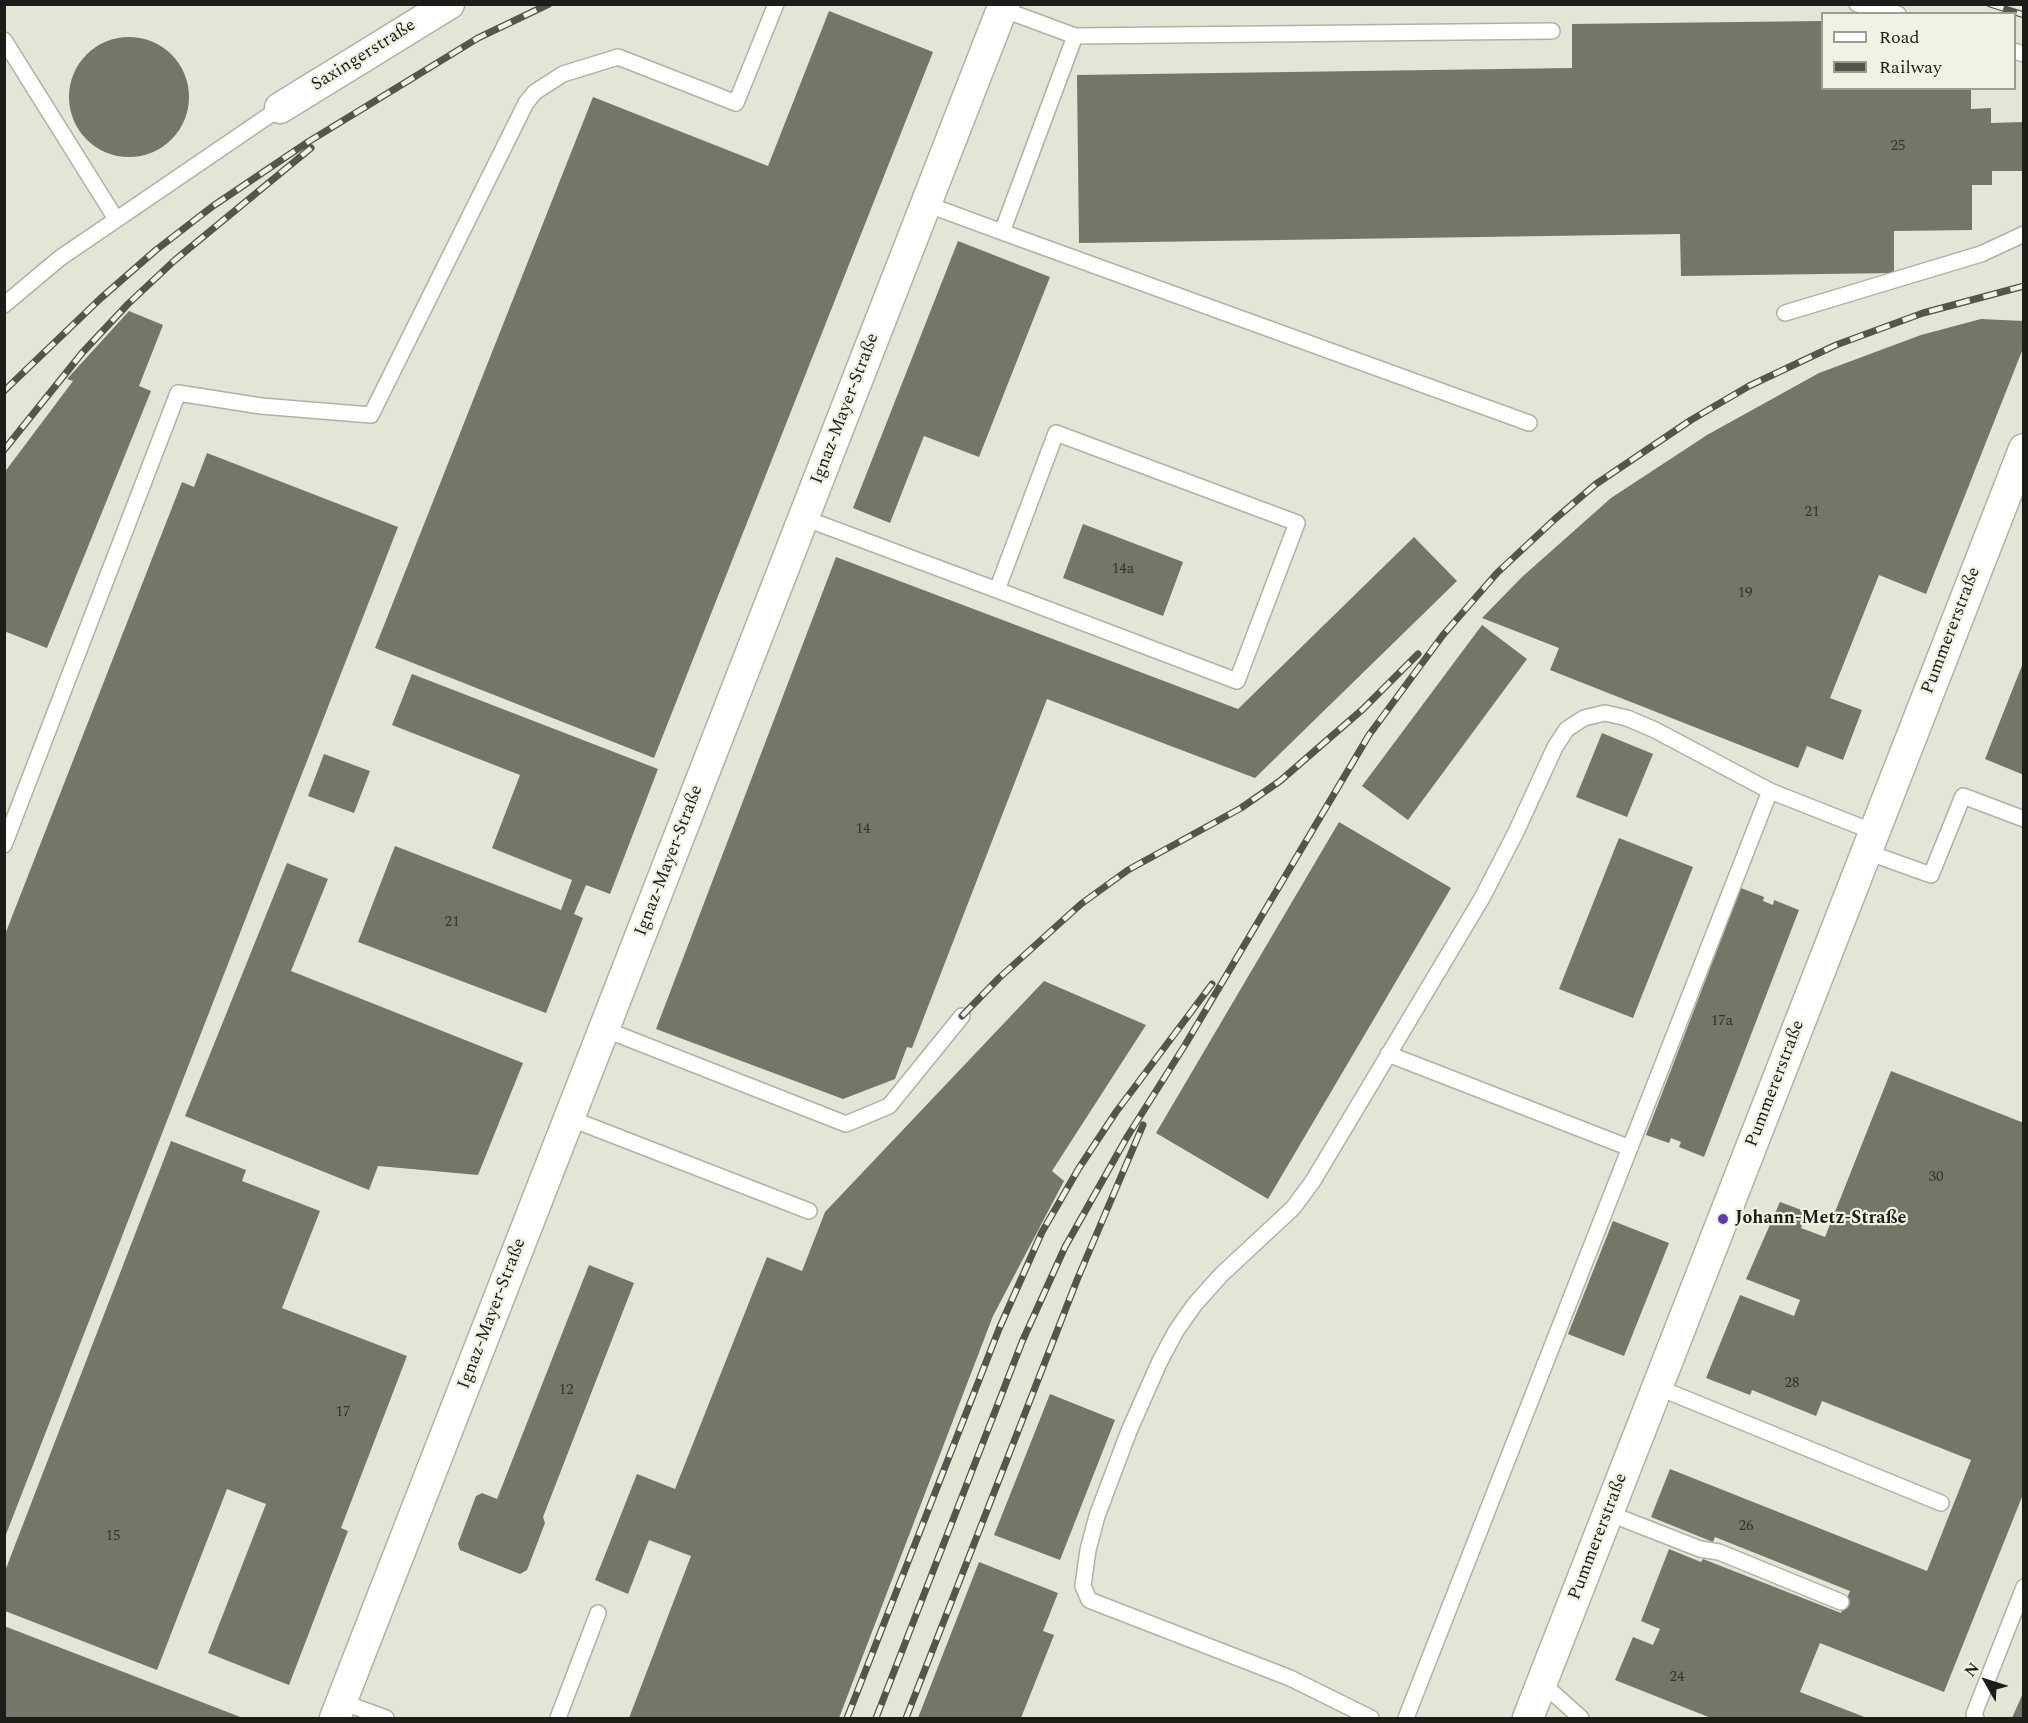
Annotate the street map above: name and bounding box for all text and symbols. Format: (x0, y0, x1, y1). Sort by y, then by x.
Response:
legend (1821, 12, 2016, 90)
street label: Saxingerstraße (308, 15, 420, 97)
text: Road (1879, 24, 1920, 51)
text: Railway (1879, 54, 1942, 81)
house number: 25 (1891, 138, 1905, 156)
street label: Ignaz-Mayer-Straße (807, 330, 885, 488)
house number: 21 (1805, 504, 1819, 522)
house number: 14a (1112, 561, 1134, 579)
street label: Pummererstraße (1918, 565, 1986, 697)
house number: 19 (1738, 585, 1752, 603)
street label: Ignaz-Mayer-Straße (631, 782, 709, 940)
house number: 14 (856, 821, 870, 839)
house number: 21 (445, 914, 459, 932)
house number: 17a (1711, 1013, 1733, 1031)
street label: Pummererstraße (1742, 1018, 1810, 1150)
house number: 30 (1929, 1169, 1943, 1187)
place label: Johann-Metz-Straße (1735, 1208, 1906, 1230)
marker: Johann-Metz-Straße (1716, 1212, 1730, 1226)
street label: Ignaz-Mayer-Straße (454, 1235, 532, 1393)
house number: 28 (1785, 1375, 1799, 1393)
house number: 12 (559, 1382, 573, 1400)
house number: 17 (336, 1404, 350, 1422)
street label: Pummererstraße (1565, 1471, 1633, 1603)
house number: 26 (1739, 1518, 1753, 1536)
house number: 15 (106, 1528, 120, 1546)
north arrow (1956, 1651, 2016, 1711)
text: N (1959, 1657, 1985, 1682)
house number: 24 (1670, 1669, 1684, 1687)

